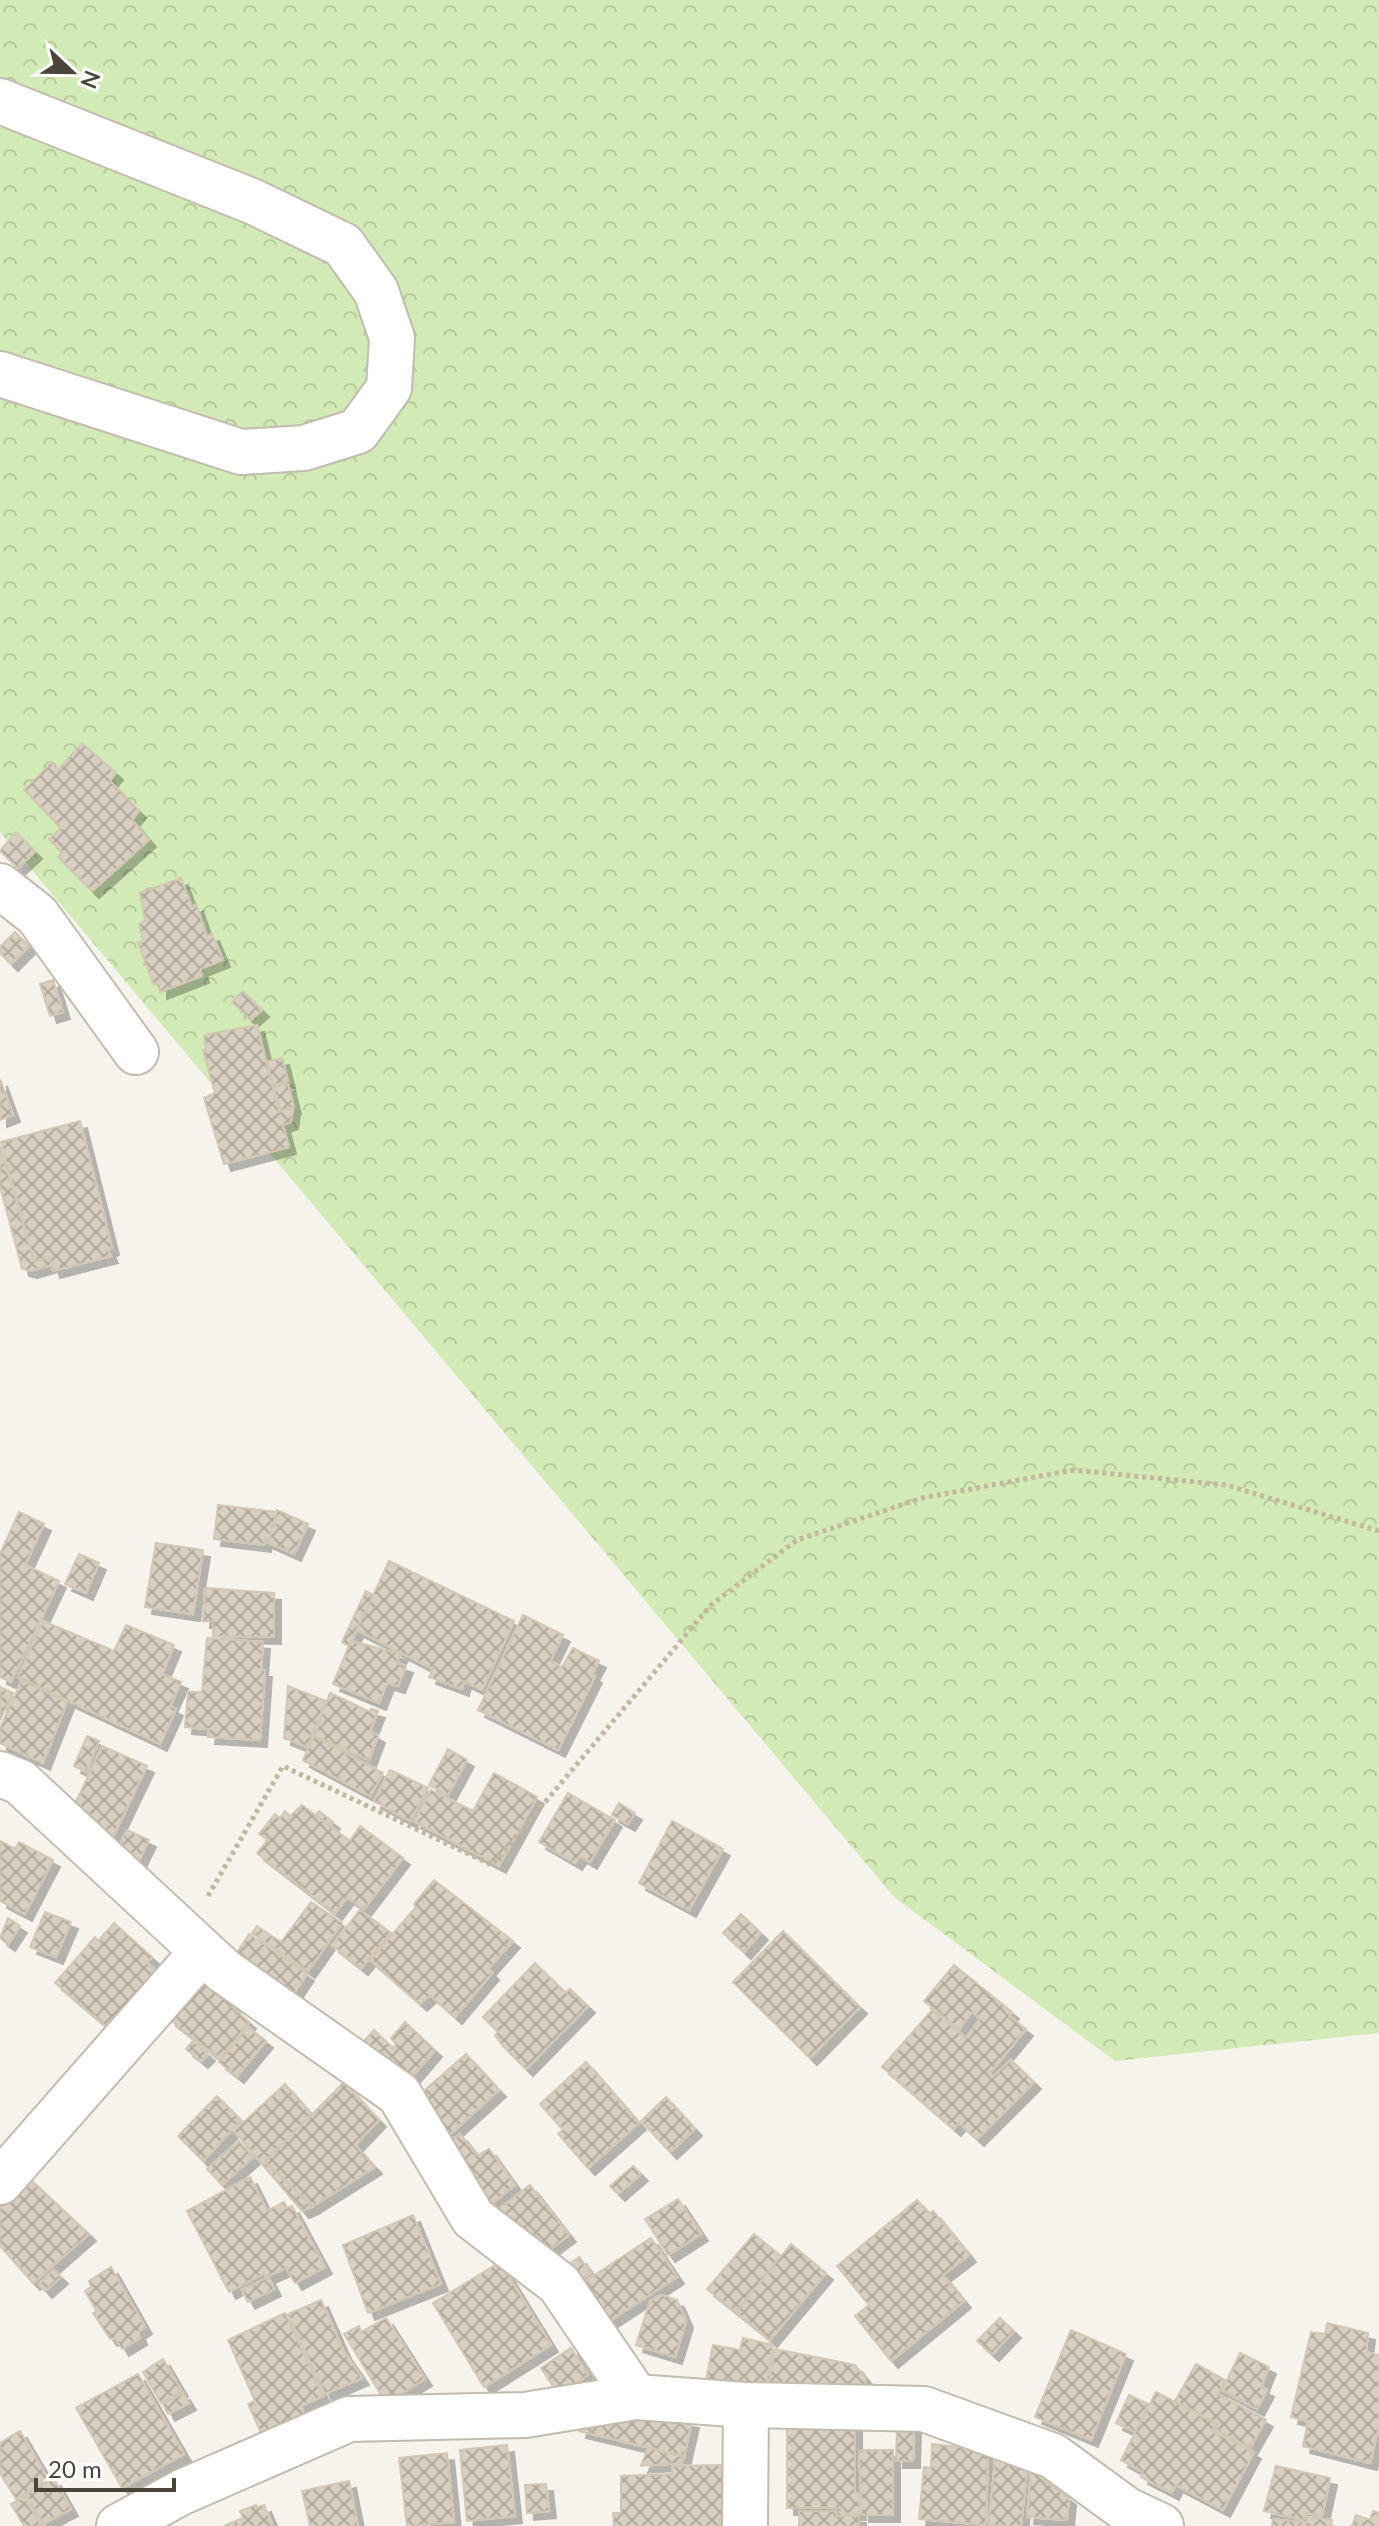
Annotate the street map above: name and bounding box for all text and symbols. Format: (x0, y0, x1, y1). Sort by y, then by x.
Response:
north arrow (32, 32, 112, 112)
text: N (75, 67, 107, 93)
scale bar (36, 2442, 174, 2492)
text: 20 m (48, 2454, 102, 2483)

